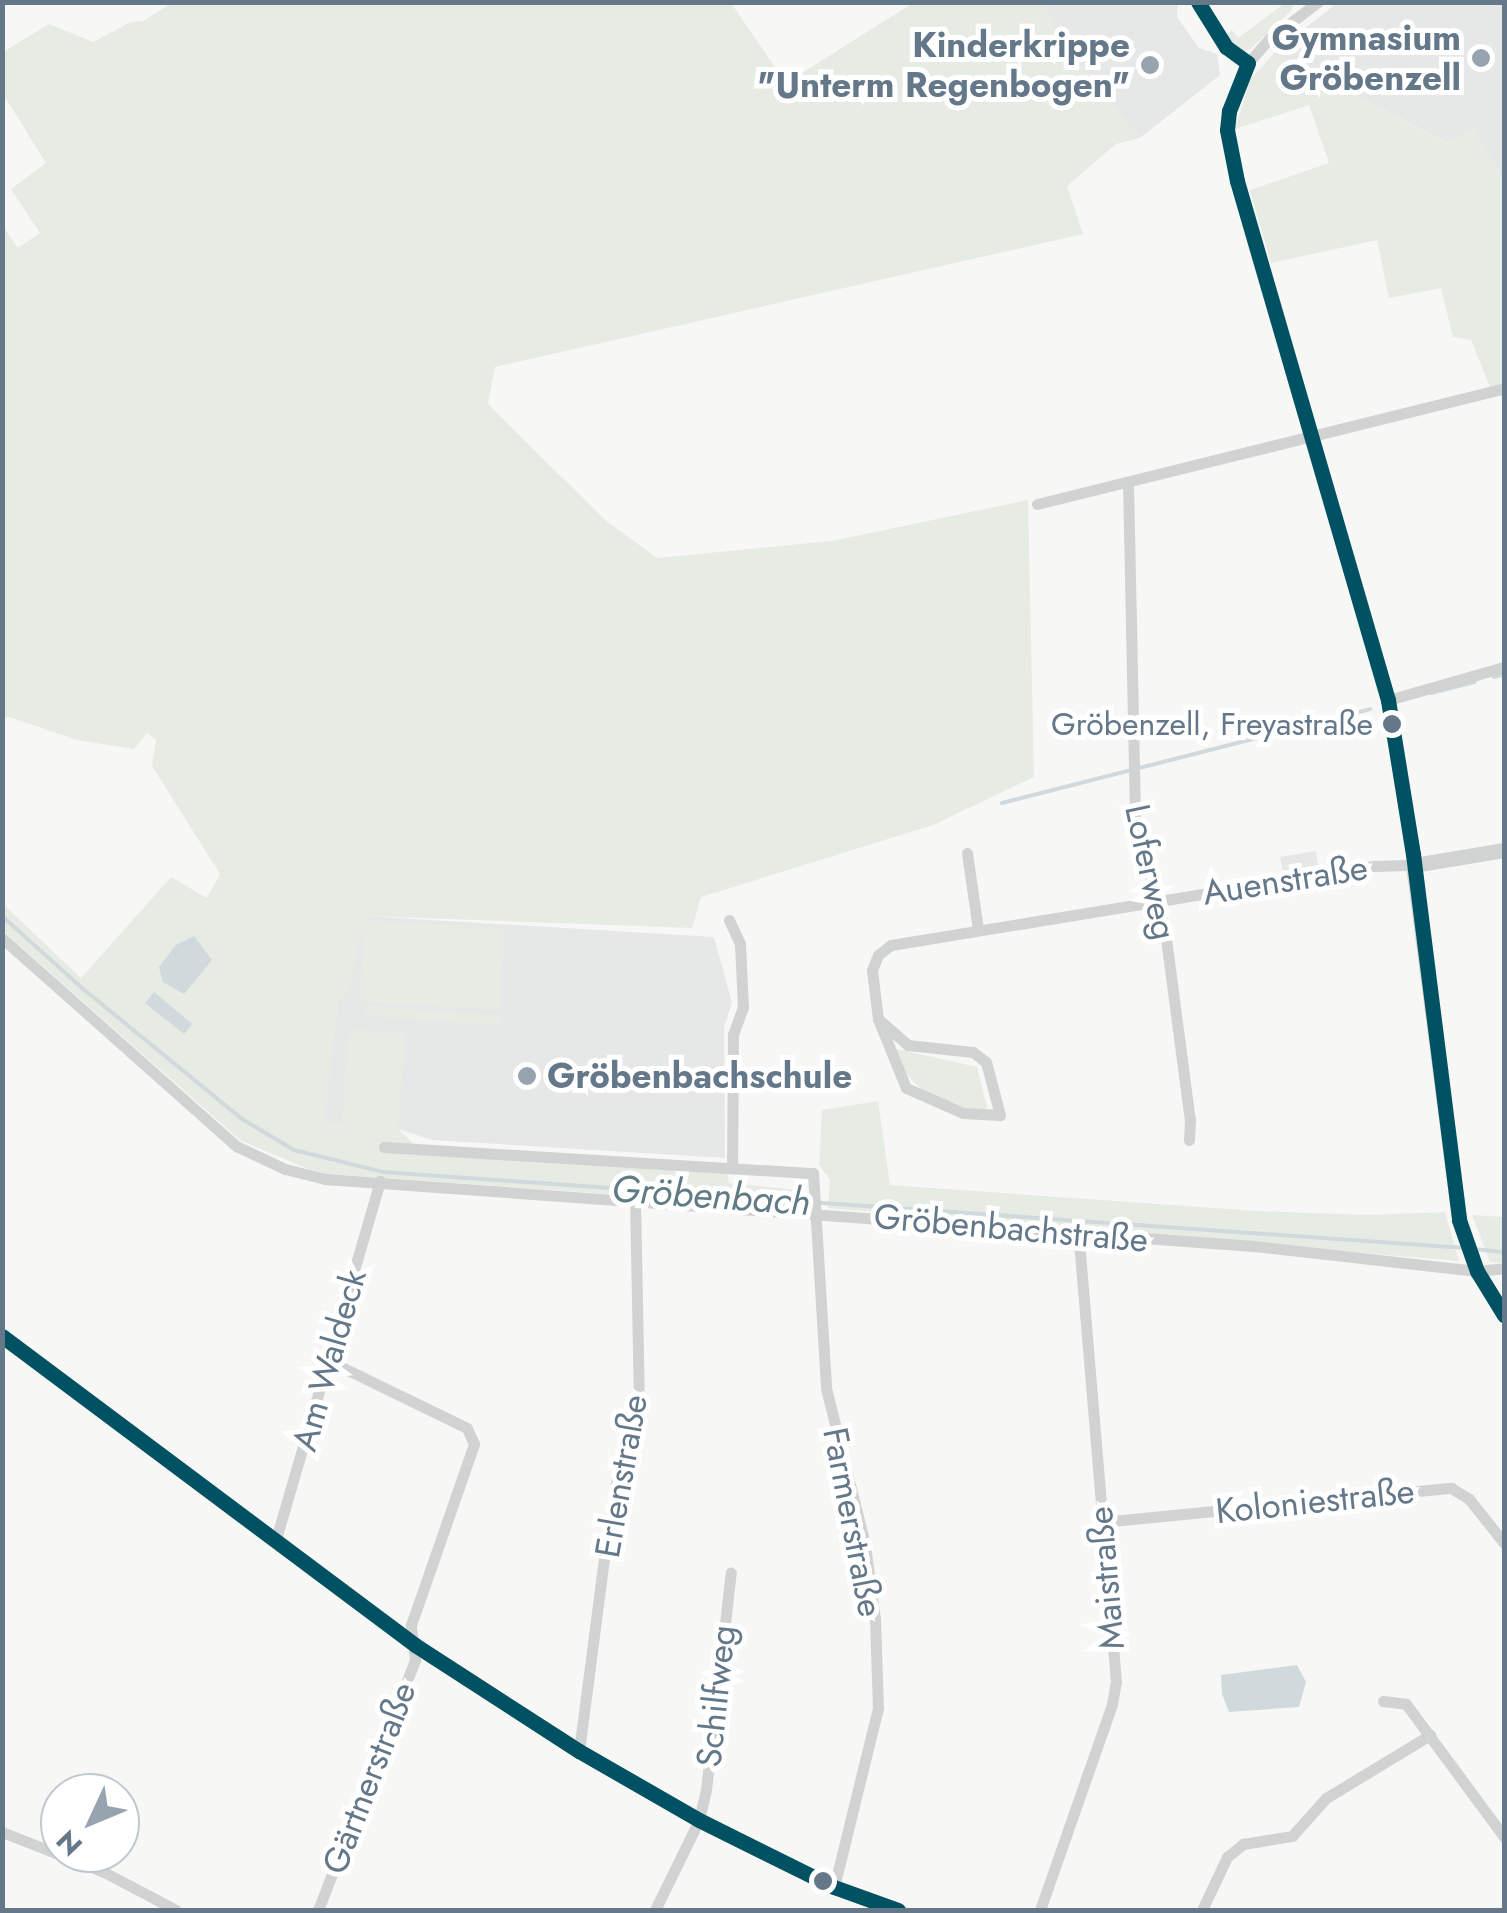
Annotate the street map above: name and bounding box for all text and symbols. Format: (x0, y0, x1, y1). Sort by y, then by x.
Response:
place label: Gymnasium Gröbenzell (1272, 17, 1461, 99)
place label: Kinderkrippe "Unterm Regenbogen" (757, 24, 1130, 106)
marker: Gymnasium Gröbenzell (1470, 47, 1492, 69)
marker: Kinderkrippe "Unterm Regenbogen" (1139, 54, 1161, 76)
place label: Gröbenzell, Freyastraße (1051, 705, 1373, 743)
marker: Gröbenzell, Freyastraße (1382, 714, 1402, 734)
street label: Loferweg (1116, 801, 1186, 943)
street label: Auenstraße (1200, 846, 1370, 914)
place label: Gröbenbachschule (547, 1055, 852, 1097)
marker: Gröbenbachschule (516, 1065, 538, 1087)
water label: Gröbenbach (610, 1165, 812, 1225)
street label: Gröbenbachstraße (872, 1195, 1150, 1261)
street label: Am Waldeck (283, 1264, 375, 1456)
street label: Erlenstraße (586, 1391, 656, 1561)
street label: Farmerstraße (814, 1424, 892, 1620)
street label: Koloniestraße (1214, 1470, 1416, 1532)
street label: Maistraße (1079, 1505, 1133, 1651)
street label: Schilfweg (688, 1623, 744, 1769)
street label: Gärtnerstraße (313, 1676, 425, 1880)
north arrow (40, 1773, 140, 1873)
text: N (47, 1821, 92, 1865)
unlabelled marker (813, 1871, 833, 1891)

